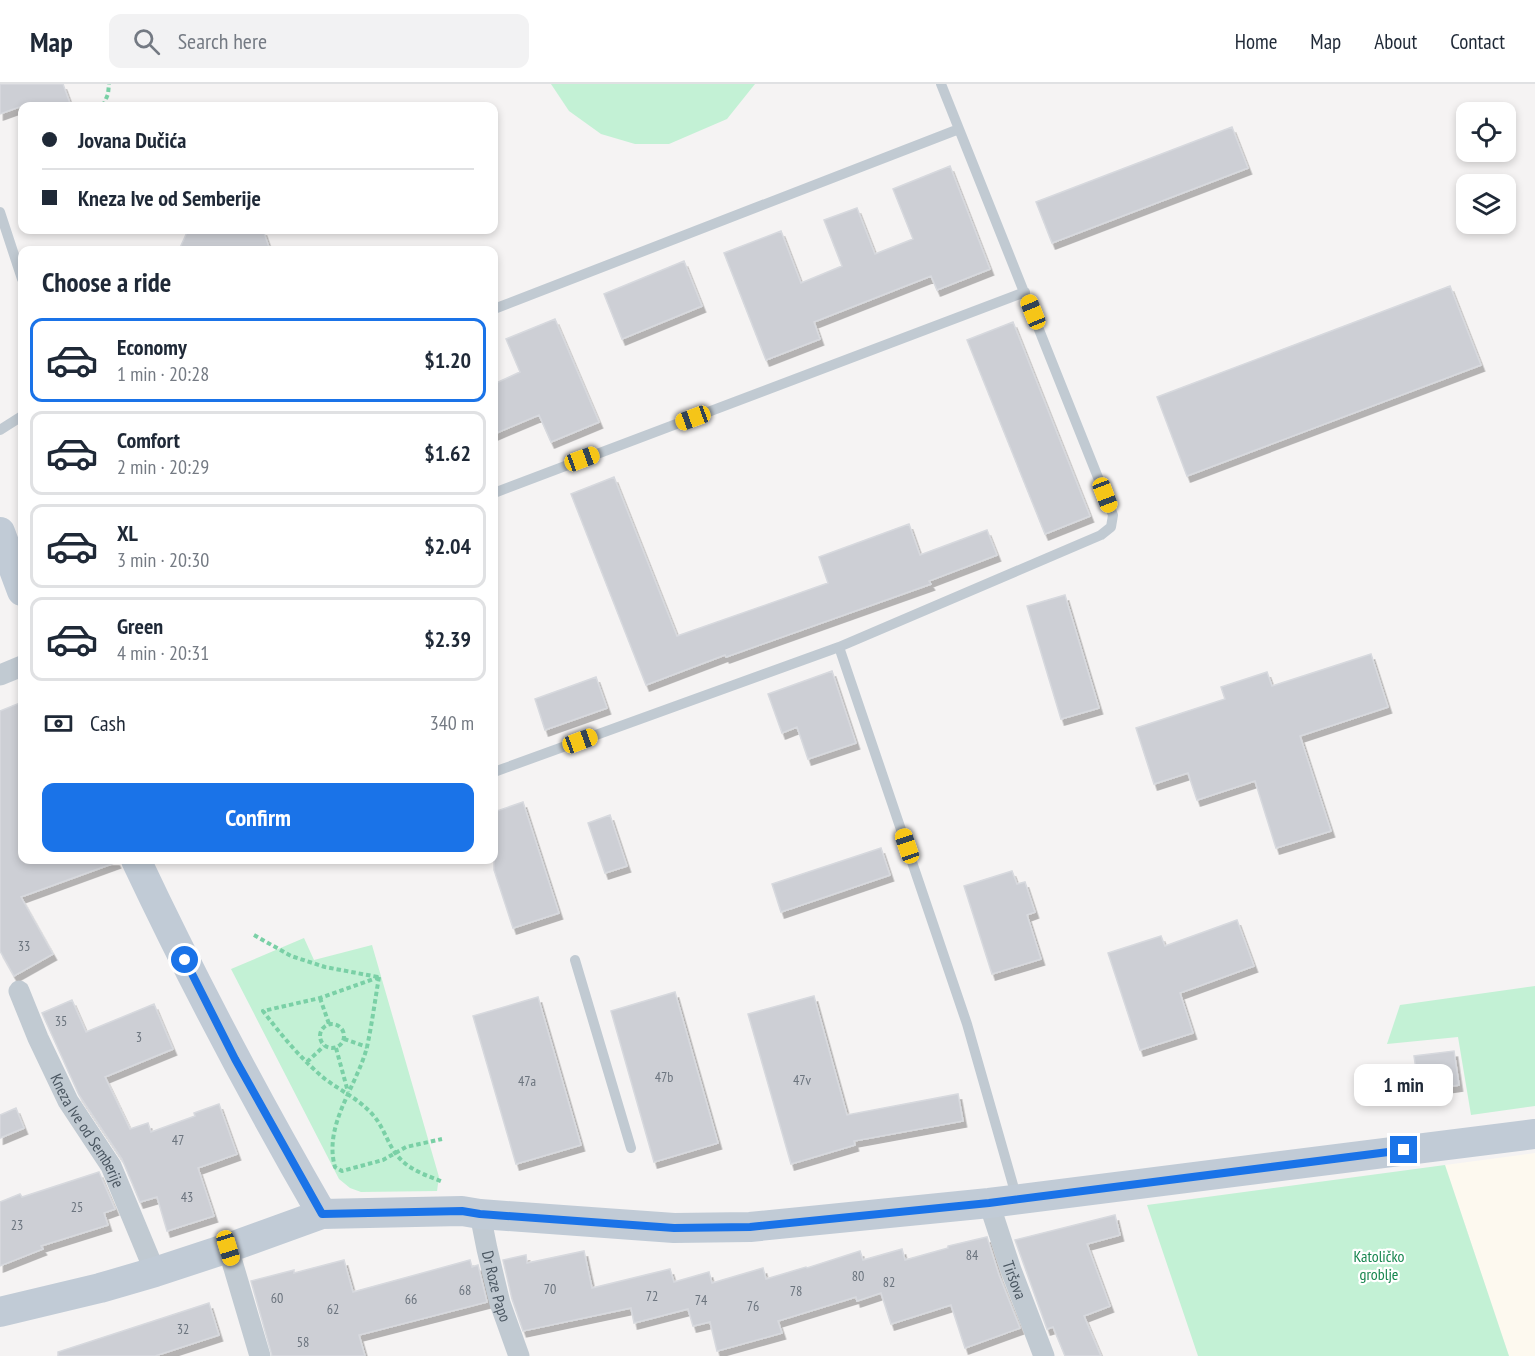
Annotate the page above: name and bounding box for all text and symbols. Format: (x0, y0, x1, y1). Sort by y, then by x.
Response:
search box (109, 14, 529, 68)
text: Map (30, 23, 73, 60)
icon: search (130, 25, 163, 58)
text: Search here (178, 27, 267, 55)
text: Home (1235, 28, 1277, 55)
text: Map (1310, 28, 1341, 55)
text: About (1374, 28, 1417, 55)
text: Contact (1450, 28, 1505, 55)
map controls (1456, 102, 1516, 234)
button: locate (1456, 102, 1516, 162)
text: Jovana Dučića (78, 126, 186, 154)
button: layers (1456, 174, 1516, 234)
text: Kneza Ive od Semberije (78, 184, 261, 212)
text: Choose a ride (42, 265, 171, 299)
car (1018, 292, 1048, 332)
icon: car (45, 333, 99, 387)
text: Economy (117, 333, 187, 361)
text: $1.20 (424, 346, 471, 374)
text: 1 min · 20:28 (117, 361, 209, 387)
car (673, 403, 713, 433)
icon: car (45, 426, 99, 480)
text: Comfort (117, 426, 180, 454)
text: $1.62 (424, 439, 471, 467)
car (562, 444, 602, 474)
text: 2 min · 20:29 (117, 454, 209, 480)
car (1090, 475, 1120, 515)
icon: car (45, 519, 99, 573)
text: XL (117, 519, 138, 547)
text: $2.04 (424, 532, 471, 560)
text: 3 min · 20:30 (117, 547, 209, 573)
icon: car (45, 612, 99, 666)
text: Green (117, 612, 163, 640)
text: $2.39 (424, 625, 471, 653)
text: 4 min · 20:31 (117, 640, 209, 666)
icon: cash (42, 707, 75, 740)
text: Cash (90, 709, 126, 737)
text: 340 m (430, 710, 474, 736)
car (560, 726, 600, 756)
button: Confirm (42, 783, 474, 852)
car (893, 826, 921, 866)
house number: 33 (18, 937, 30, 955)
route start (171, 946, 198, 973)
house number: 35 (55, 1012, 67, 1030)
house number: 3 (136, 1028, 142, 1046)
callout: 1 min (1354, 1063, 1454, 1105)
house number: 47b (655, 1068, 673, 1086)
street label: Kneza Ive od Semberije (46, 1070, 129, 1190)
house number: 47v (793, 1071, 812, 1089)
house number: 47a (518, 1072, 536, 1090)
text: 1 min (1383, 1072, 1424, 1098)
house number: 47 (172, 1131, 184, 1149)
route end (1390, 1136, 1417, 1163)
house number: 43 (181, 1188, 193, 1206)
house number: 25 (71, 1198, 83, 1216)
house number: 23 (11, 1216, 23, 1234)
car (214, 1228, 242, 1268)
house number: 84 (966, 1246, 979, 1264)
park label: Katoličko groblje (1354, 1246, 1405, 1284)
street label: Dr Roze Papo (478, 1249, 516, 1324)
street label: Tiršova (999, 1258, 1031, 1302)
house number: 80 (852, 1267, 864, 1285)
house number: 82 (883, 1273, 895, 1291)
house number: 70 (544, 1280, 556, 1298)
house number: 68 (459, 1281, 471, 1299)
house number: 78 (790, 1282, 802, 1300)
house number: 72 (646, 1287, 658, 1305)
house number: 60 (271, 1289, 283, 1307)
house number: 66 (405, 1290, 417, 1308)
house number: 74 (695, 1291, 708, 1309)
house number: 76 (747, 1297, 759, 1315)
house number: 62 (327, 1300, 339, 1318)
house number: 32 (177, 1320, 189, 1338)
house number: 58 (297, 1333, 309, 1351)

